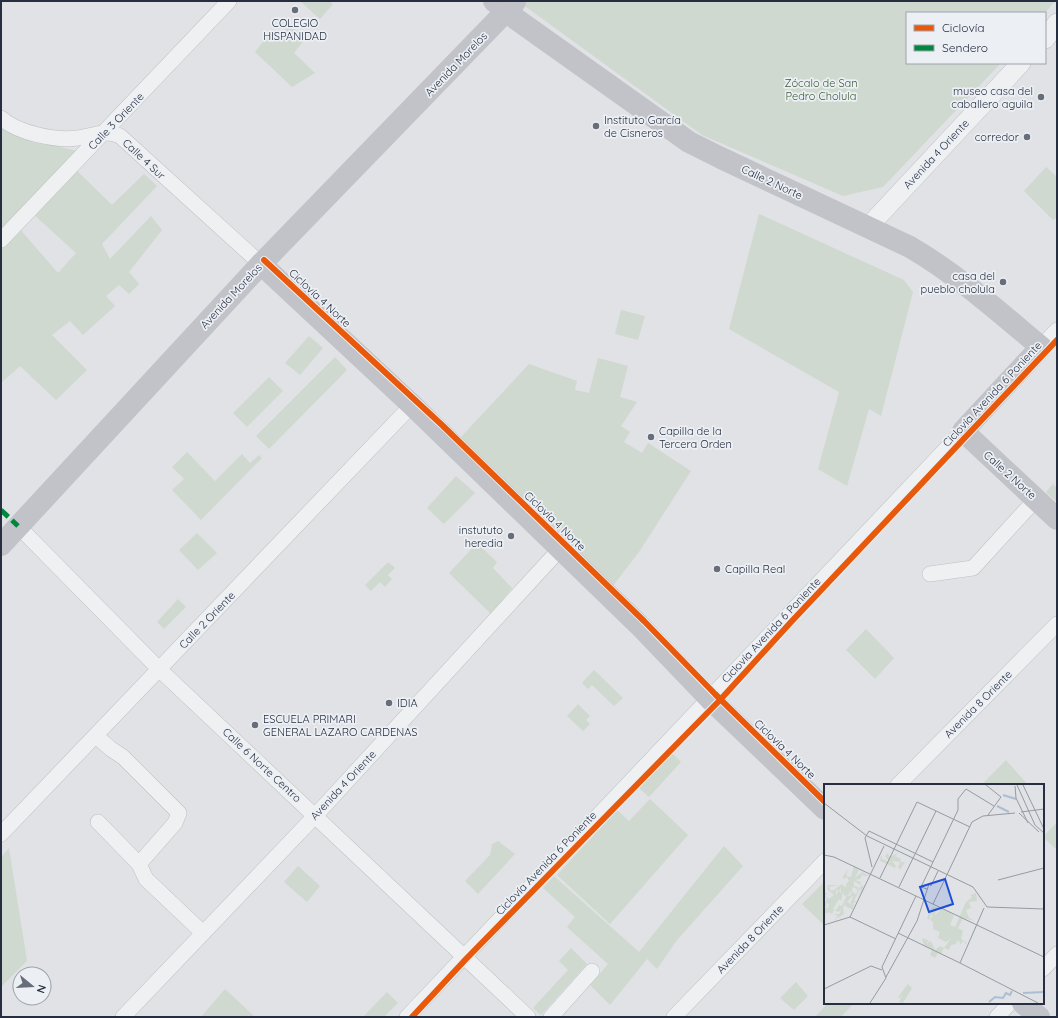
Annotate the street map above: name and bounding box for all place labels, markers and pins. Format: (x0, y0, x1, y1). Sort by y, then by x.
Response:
marker: COLEGIO HISPANIDAD (290, 5, 300, 15)
place label: COLEGIO HISPANIDAD (263, 16, 327, 43)
place label: museo casa del caballero aguila (951, 84, 1033, 111)
marker: museo casa del caballero aguila (1036, 92, 1046, 102)
place label: Instituto García de Cisneros (604, 113, 681, 140)
marker: Instituto García de Cisneros (591, 121, 601, 131)
place label: corredor (975, 130, 1020, 144)
marker: corredor (1022, 132, 1032, 142)
place label: casa del pueblo cholula (921, 269, 995, 296)
marker: casa del pueblo cholula (998, 277, 1008, 287)
place label: Capilla de la Tercera Orden (659, 424, 732, 451)
marker: Capilla de la Tercera Orden (646, 432, 656, 442)
place label: instututo heredia (459, 523, 503, 550)
marker: instututo heredia (506, 531, 516, 541)
place label: Capilla Real (725, 562, 785, 576)
marker: Capilla Real (712, 564, 722, 574)
place label: IDIA (397, 696, 418, 710)
marker: IDIA (384, 698, 394, 708)
place label: ESCUELA PRIMARI GENERAL LAZARO CARDENAS (263, 712, 417, 739)
marker: ESCUELA PRIMARI GENERAL LAZARO CARDENAS (250, 720, 260, 730)

